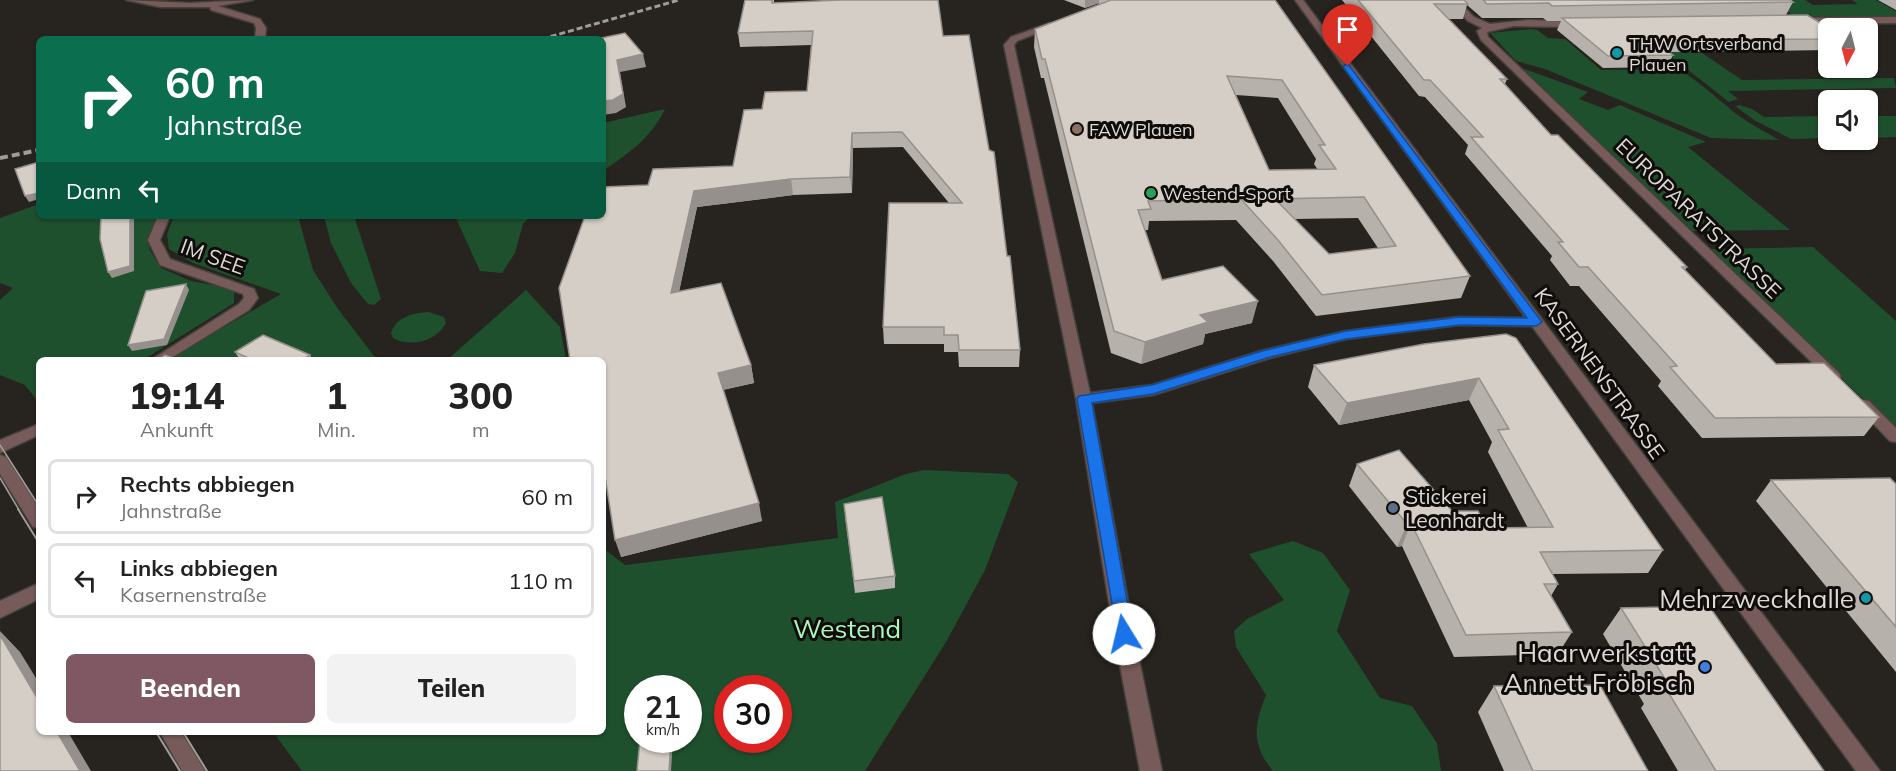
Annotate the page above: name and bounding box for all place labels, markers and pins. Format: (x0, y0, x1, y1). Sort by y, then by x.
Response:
pin (1322, 4, 1373, 66)
place label: THW Ortsverband Plauen (1629, 32, 1783, 76)
marker: THW Ortsverband Plauen (1610, 46, 1624, 60)
place label: FAW Plauen (1089, 118, 1193, 141)
marker: FAW Plauen (1070, 122, 1084, 136)
place label: Westend-Sport (1163, 182, 1291, 205)
marker: Westend-Sport (1144, 186, 1158, 200)
place label: Stickerei Leonhardt (1405, 483, 1504, 533)
marker: Stickerei Leonhardt (1386, 501, 1400, 515)
place label: Mehrzweckhalle (1659, 582, 1854, 615)
marker: Mehrzweckhalle (1859, 591, 1873, 605)
place label: Haarwerkstatt Annett Fröbisch (1503, 636, 1693, 699)
marker: Haarwerkstatt Annett Fröbisch (1698, 660, 1712, 674)

